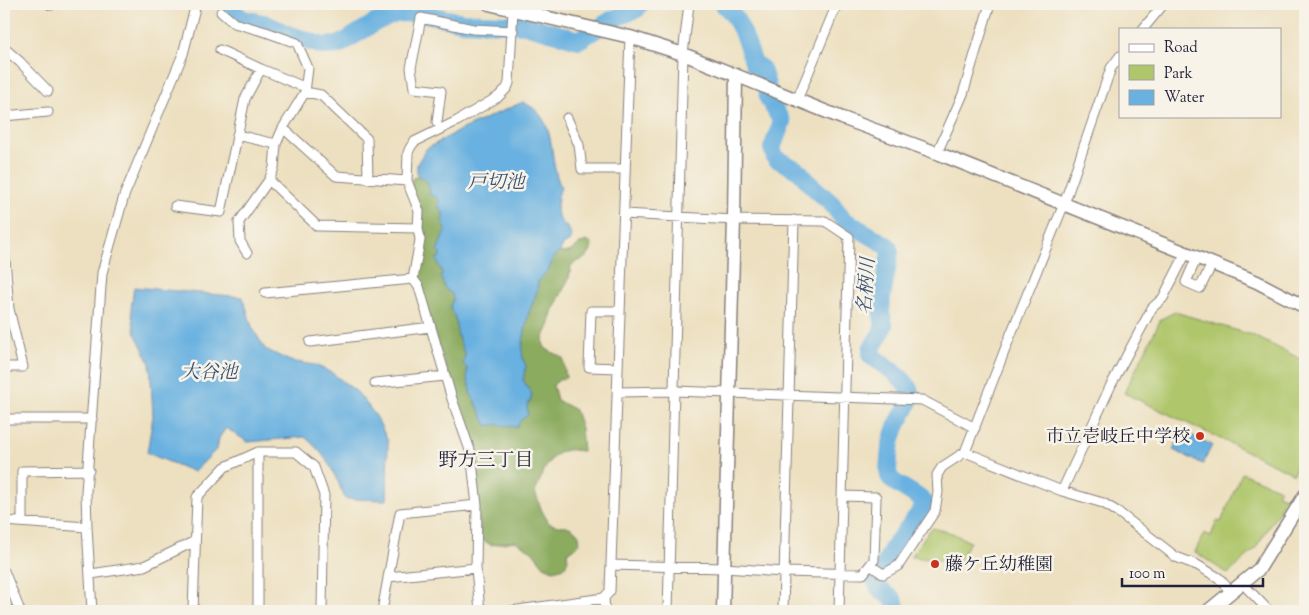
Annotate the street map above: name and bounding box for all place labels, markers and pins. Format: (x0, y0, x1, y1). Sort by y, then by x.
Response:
place label: 市立壱岐丘中学校 (1046, 425, 1190, 451)
marker: 市立壱岐丘中学校 (1194, 430, 1206, 442)
place label: 藤ケ丘幼稚園 (945, 553, 1053, 579)
marker: 藤ケ丘幼稚園 (929, 558, 941, 570)

